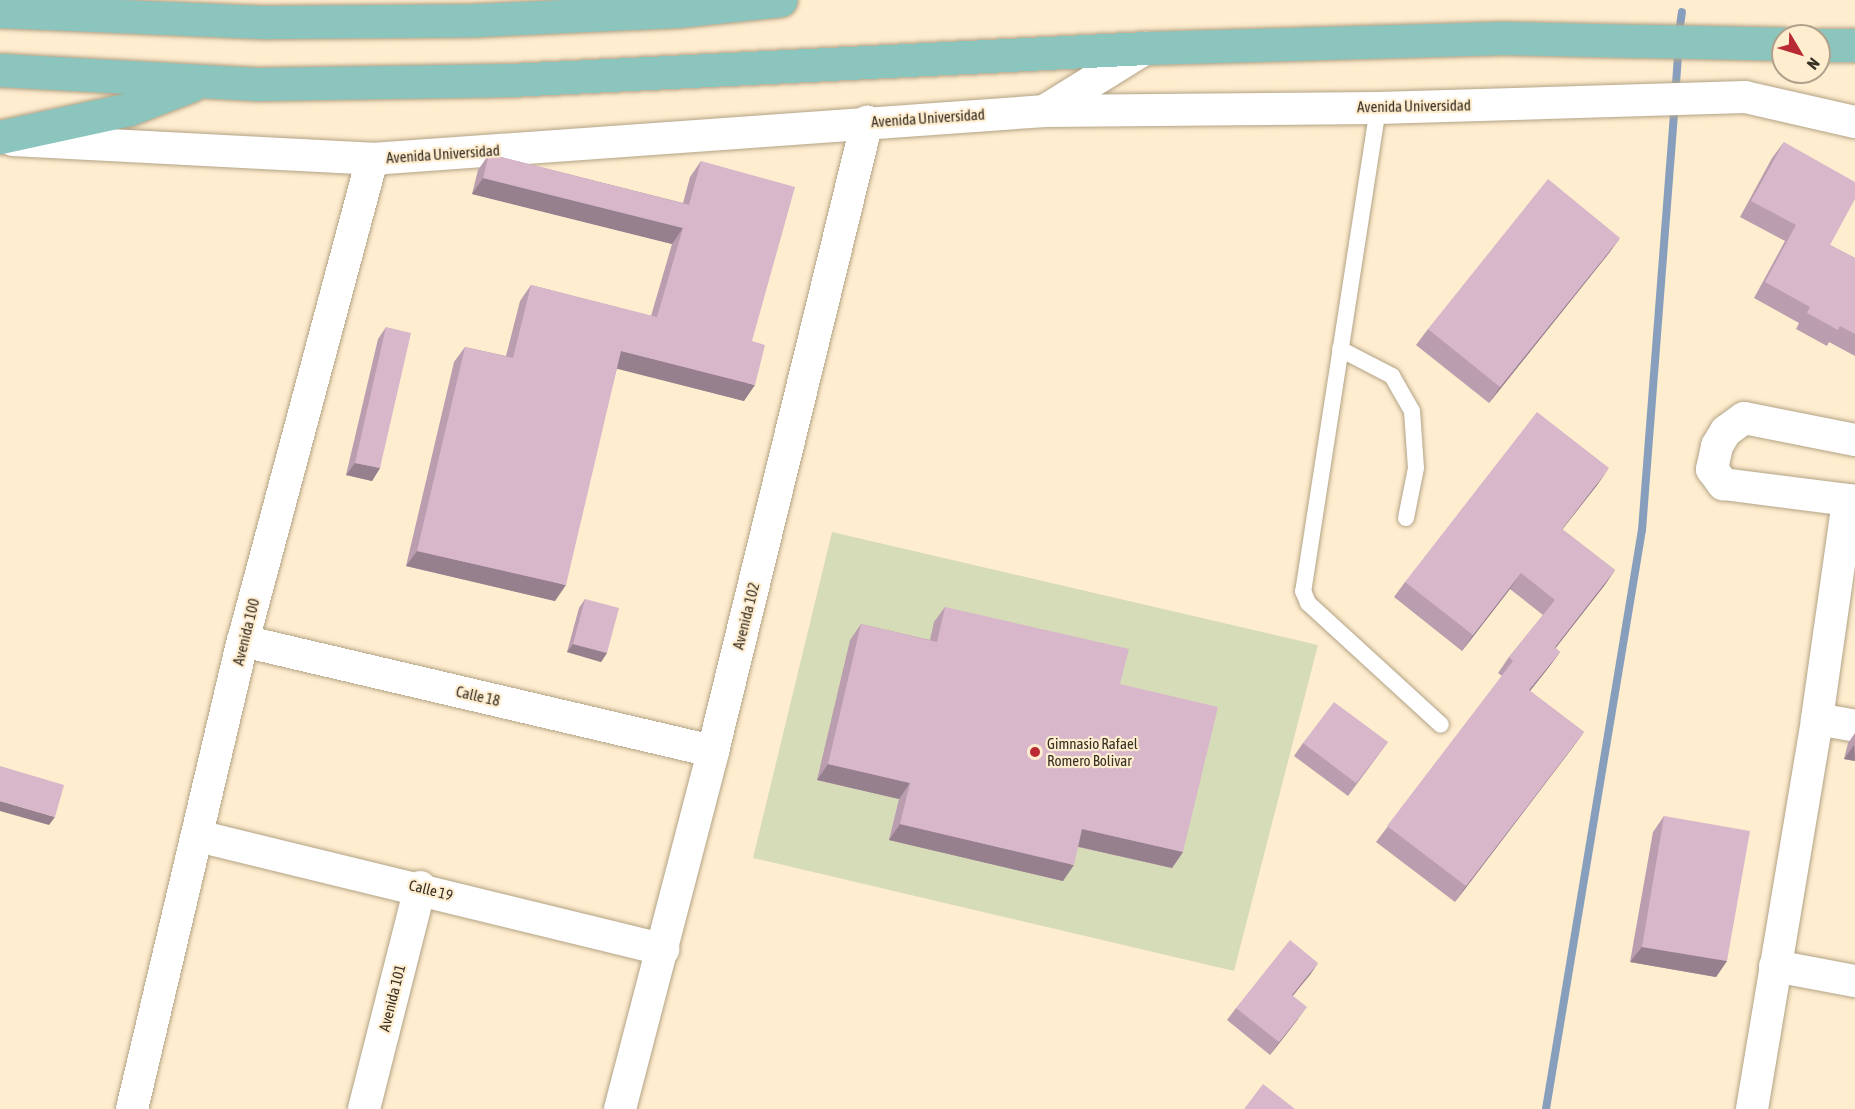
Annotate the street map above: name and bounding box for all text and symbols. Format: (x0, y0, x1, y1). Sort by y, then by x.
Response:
north arrow (1771, 24, 1831, 84)
text: N (1804, 55, 1824, 73)
street label: Avenida Universidad (1357, 96, 1471, 116)
street label: Avenida Universidad (871, 105, 985, 131)
street label: Avenida Universidad (386, 141, 500, 167)
street label: Avenida 102 (729, 581, 763, 651)
street label: Avenida 100 (229, 597, 263, 667)
street label: Calle 18 (454, 682, 502, 710)
place label: Gimnasio Rafael Romero Bolivar (1047, 734, 1138, 769)
marker: Gimnasio Rafael Romero Bolivar (1028, 745, 1042, 759)
street label: Calle 19 (407, 876, 455, 904)
street label: Avenida 101 (375, 963, 409, 1033)

